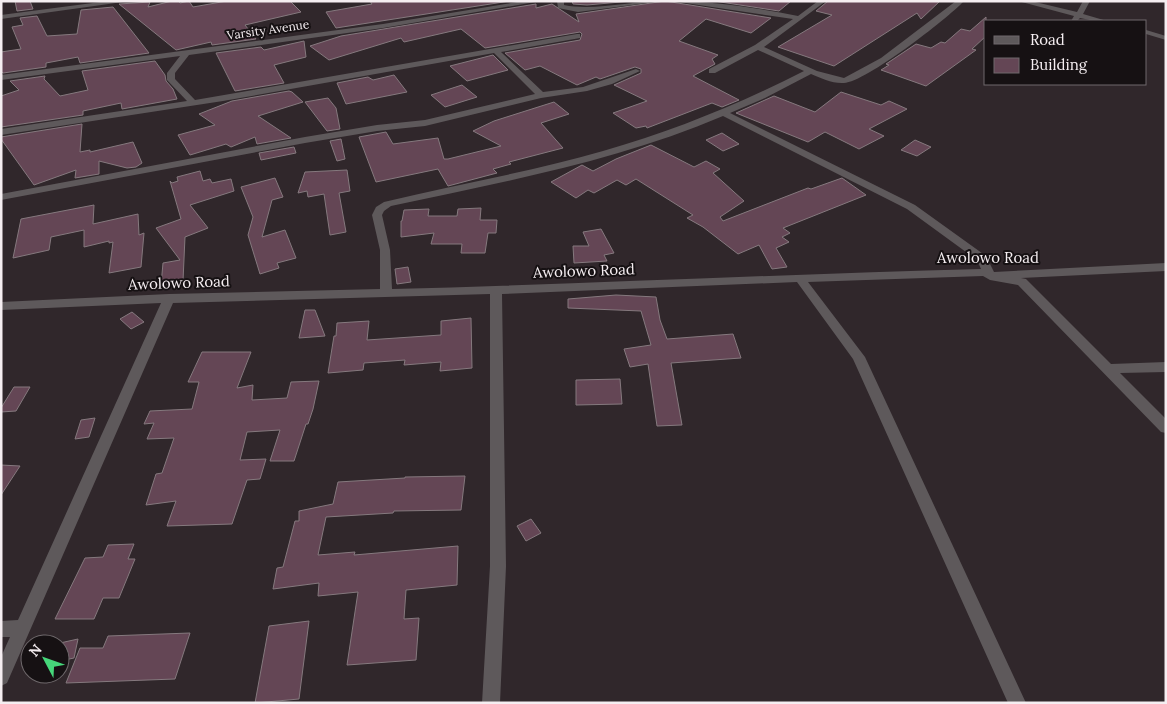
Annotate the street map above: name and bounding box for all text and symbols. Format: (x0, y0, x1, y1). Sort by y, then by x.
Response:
street label: Varsity Avenue (225, 16, 311, 43)
legend (984, 20, 1147, 85)
text: Road (1030, 30, 1065, 49)
text: Building (1030, 55, 1088, 74)
street label: Awolowo Road (936, 248, 1039, 267)
street label: Awolowo Road (532, 259, 635, 282)
street label: Awolowo Road (127, 271, 230, 294)
north arrow (20, 634, 70, 684)
text: N (25, 640, 46, 660)

